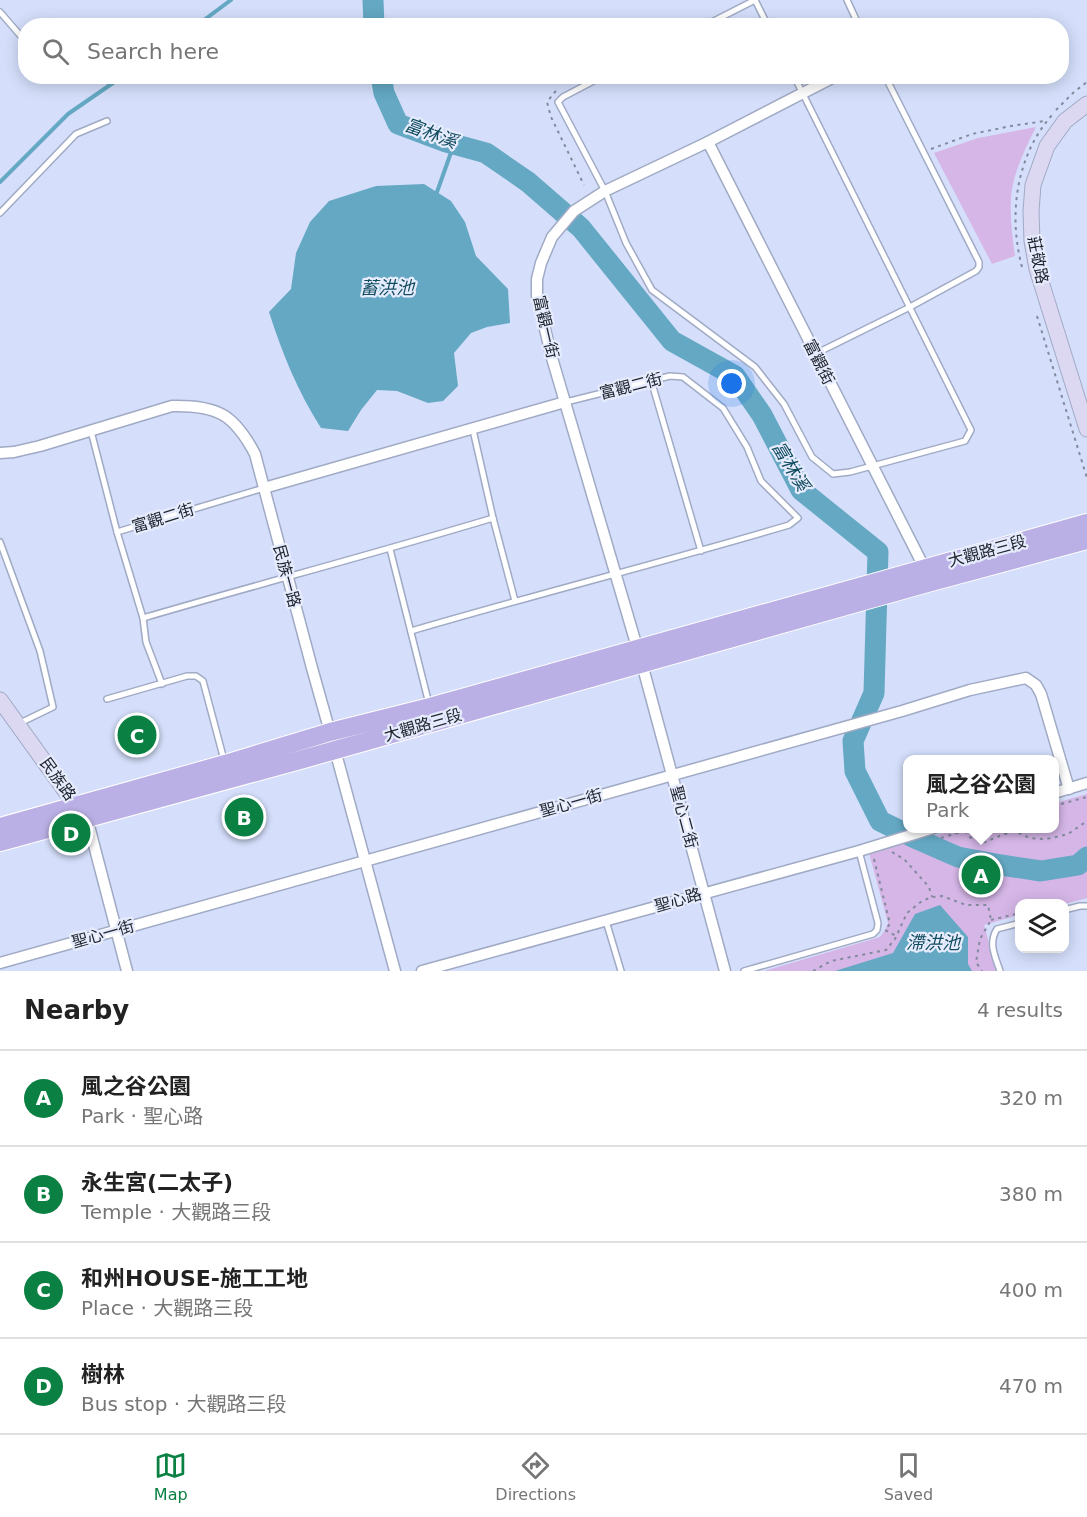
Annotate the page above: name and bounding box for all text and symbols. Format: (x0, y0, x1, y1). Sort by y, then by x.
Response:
search box (18, 18, 1069, 84)
icon: search (39, 35, 72, 68)
text: Search here (87, 39, 219, 64)
water label: 富林溪 (402, 114, 463, 153)
street label: 莊敬路 (1024, 235, 1052, 285)
water label: 蓄洪池 (360, 277, 416, 298)
street label: 富觀一街 (530, 294, 562, 360)
street label: 富觀街 (800, 336, 838, 388)
street label: 富觀二街 (598, 369, 664, 403)
your location (717, 369, 746, 398)
water label: 富林溪 (768, 437, 815, 497)
street label: 富觀二街 (130, 500, 196, 536)
street label: 大觀路三段 (946, 531, 1028, 571)
street label: 民族一路 (270, 543, 304, 609)
street label: 大觀路三段 (382, 705, 464, 745)
pin: C (118, 712, 156, 758)
street label: 民族路 (36, 754, 80, 804)
popup (903, 755, 1059, 833)
text: 風之谷公園 (926, 772, 1036, 797)
street label: 聖心二街 (667, 784, 701, 850)
street label: 聖心一街 (538, 785, 604, 821)
pin: B (224, 794, 264, 840)
text: Park (926, 798, 969, 822)
pin: D (52, 810, 90, 856)
pin: A (962, 852, 1000, 898)
street label: 聖心路 (652, 884, 704, 916)
map controls (1015, 899, 1069, 953)
button: layers (1015, 899, 1069, 953)
street label: 聖心一街 (70, 916, 136, 952)
water label: 滯洪池 (906, 932, 962, 953)
text: Nearby (24, 995, 129, 1025)
text: 4 results (977, 998, 1063, 1022)
text: 風之谷公園 (81, 1074, 191, 1099)
text: A (36, 1086, 51, 1110)
text: 320 m (999, 1086, 1063, 1110)
text: Park · 聖心路 (81, 1104, 203, 1128)
text: 永生宮(二太子) (81, 1170, 233, 1195)
text: B (36, 1182, 51, 1206)
text: 380 m (999, 1182, 1063, 1206)
text: Temple · 大觀路三段 (81, 1200, 271, 1224)
text: 和州HOUSE-施工工地 (81, 1266, 308, 1291)
text: C (36, 1278, 51, 1302)
text: 400 m (999, 1278, 1063, 1302)
text: Place · 大觀路三段 (81, 1296, 253, 1320)
text: 樹林 (81, 1362, 125, 1387)
text: D (35, 1374, 52, 1398)
text: 470 m (999, 1374, 1063, 1398)
text: Bus stop · 大觀路三段 (81, 1392, 286, 1416)
tab: Map (154, 1449, 188, 1504)
tab: Directions (495, 1449, 576, 1504)
tab: Saved (884, 1449, 933, 1504)

